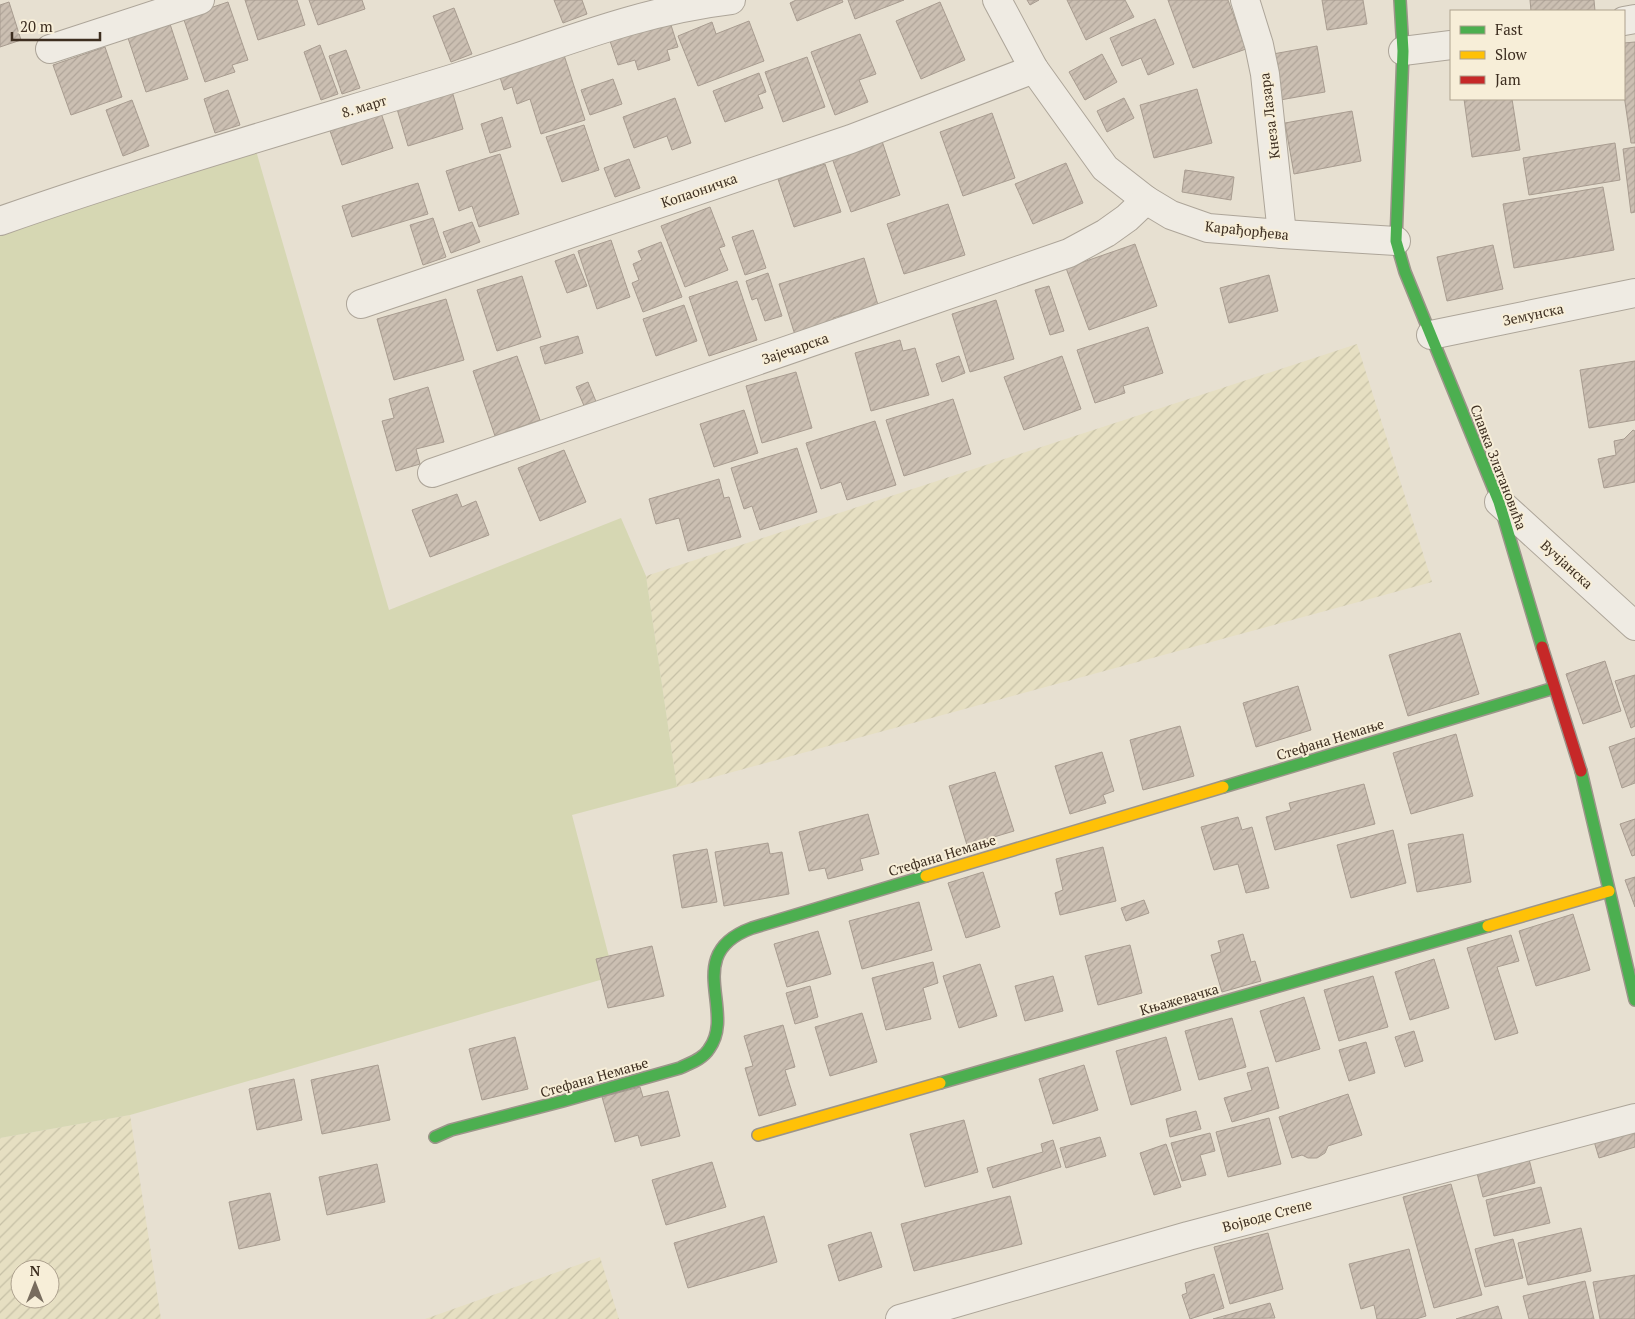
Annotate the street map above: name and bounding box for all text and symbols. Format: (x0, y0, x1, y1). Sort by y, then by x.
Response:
scale bar (12, 10, 100, 42)
legend (1450, 10, 1625, 100)
text: 20 m (20, 16, 53, 36)
text: Fast (1495, 19, 1523, 39)
text: Slow (1495, 44, 1528, 64)
text: Jam (1495, 69, 1521, 89)
street label: Кнеза Лазара (1254, 72, 1284, 160)
street label: 8. март (339, 90, 389, 122)
street label: Копаоничка (658, 168, 740, 212)
street label: Карађорђева (1204, 216, 1290, 244)
street label: Земунска (1501, 298, 1565, 330)
street label: Зајечарска (759, 328, 831, 368)
street label: Славка Златановића (1466, 402, 1532, 532)
street label: Вучјанска (1537, 535, 1597, 593)
street label: Стефана Немање (1274, 714, 1386, 764)
street label: Стефана Немање (886, 830, 998, 880)
street label: Књажевачка (1137, 979, 1221, 1019)
street label: Стефана Немање (538, 1052, 650, 1102)
street label: Војводе Степе (1220, 1194, 1314, 1236)
north arrow (10, 1259, 60, 1309)
text: N (30, 1261, 41, 1280)

